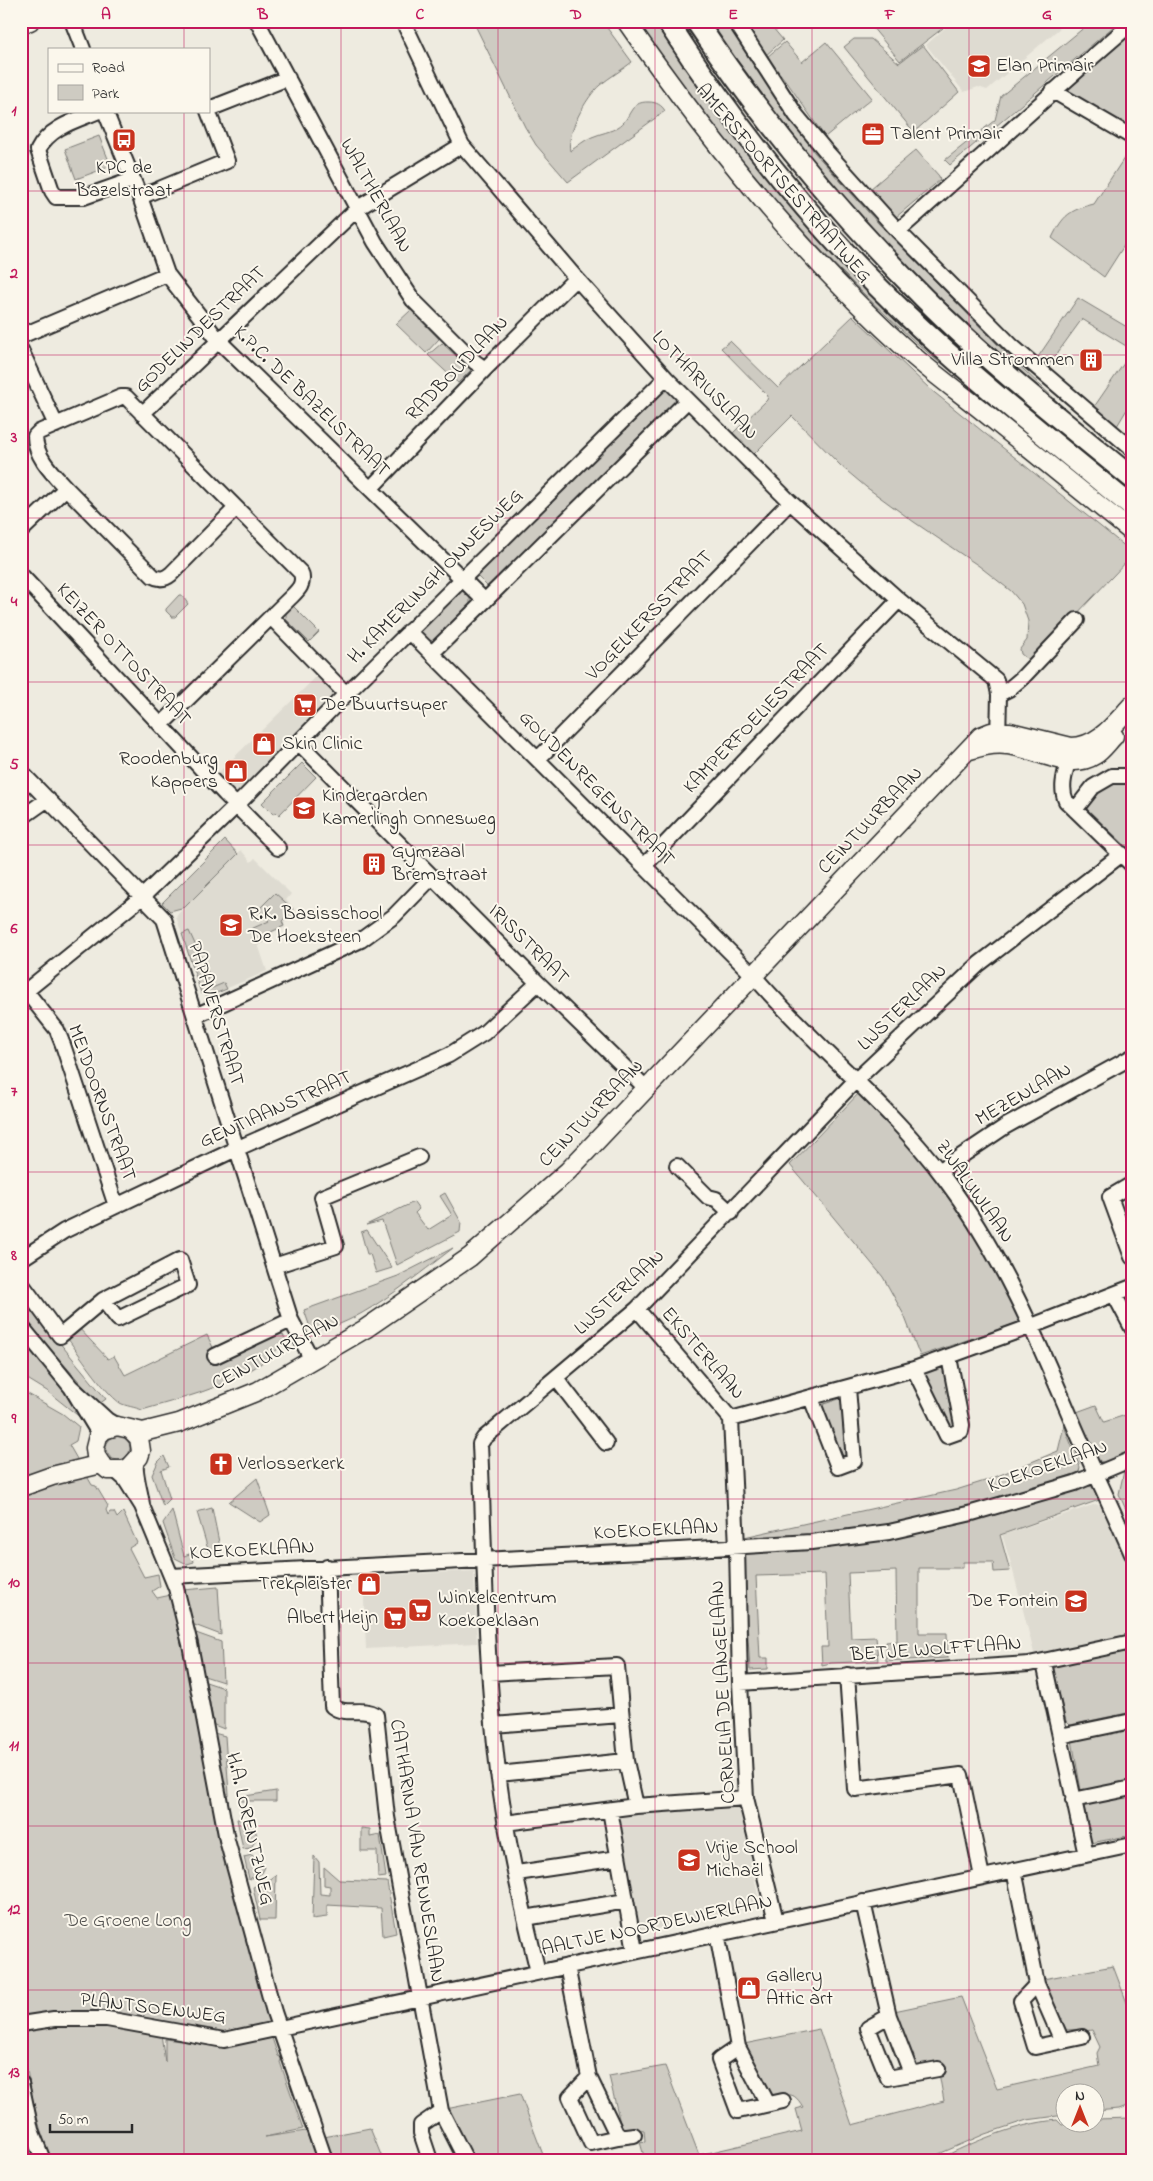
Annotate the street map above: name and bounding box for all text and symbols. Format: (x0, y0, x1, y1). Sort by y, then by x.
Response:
text: A (101, 3, 111, 27)
text: B (257, 3, 269, 27)
text: C (416, 3, 425, 27)
text: D (569, 3, 582, 27)
text: E (728, 3, 738, 27)
text: F (884, 3, 896, 27)
text: G (1042, 3, 1052, 27)
legend (48, 48, 210, 112)
place label: Elan Primair (996, 52, 1094, 81)
school or university icon: Elan Primair (966, 53, 992, 79)
text: Road (92, 57, 125, 79)
street label: AMERSFOORTSESTRAATWEG (688, 78, 878, 290)
text: Park (92, 83, 120, 105)
text: 1 (11, 99, 17, 123)
place label: Talent Primair (890, 120, 1003, 149)
office icon: Talent Primair (860, 121, 886, 147)
bus stop icon: KPC de Bazelstraat (111, 127, 137, 153)
street label: WALTHERLAAN (332, 133, 418, 259)
place label: KPC de Bazelstraat (75, 154, 172, 206)
street label: GODELINDESTRAAT (129, 259, 273, 401)
text: 2 (9, 262, 18, 286)
street label: RADBOUDLAAN (400, 309, 516, 429)
street label: K.P.C. DE BAZELSTRAAT (226, 319, 396, 485)
street label: LOTHARIUSLAAN (644, 325, 764, 447)
place label: Villa Strommen (950, 346, 1074, 375)
building icon: Villa Strommen (1078, 347, 1104, 373)
text: 3 (10, 426, 18, 450)
street label: H. KAMERLINGH ONNESWEG (342, 483, 530, 671)
street label: VOGELKERSSTRAAT (579, 544, 720, 689)
street label: KEIZER OTTOSTRAAT (49, 577, 197, 733)
text: 4 (10, 590, 18, 614)
street label: KAMPERFOELIESTRAAT (677, 637, 837, 801)
place label: De Buurtsuper (321, 691, 448, 720)
supermarket icon: De Buurtsuper (292, 692, 318, 718)
street label: GOUDENREGENSTRAAT (511, 704, 681, 874)
place label: Skin Clinic (282, 730, 362, 759)
shop icon: Skin Clinic (251, 731, 277, 757)
place label: Roodenburg Kappers (119, 745, 218, 797)
text: 5 (9, 753, 19, 777)
shop icon: Roodenburg Kappers (223, 758, 249, 784)
street label: CEINTUURBAAN (812, 760, 930, 882)
place label: Kindergarden Kamerlingh Onnesweg (322, 782, 496, 835)
school or university icon: Kindergarden Kamerlingh Onnesweg (291, 795, 317, 821)
place label: Gymzaal Bremstraat (391, 838, 488, 890)
building icon: Gymzaal Bremstraat (361, 851, 387, 877)
street label: IRISSTRAAT (481, 898, 575, 992)
place label: R.K. Basisschool De Hoeksteen (247, 900, 382, 952)
school or university icon: R.K. Basisschool De Hoeksteen (218, 912, 244, 938)
text: 6 (9, 917, 18, 941)
street label: PAPAVERSTRAAT (179, 938, 251, 1090)
street label: LIJSTERLAAN (852, 958, 954, 1058)
street label: MEIDOORNSTRAAT (59, 1021, 143, 1185)
street label: CEINTUURBAAN (533, 1053, 651, 1175)
street label: MEZENLAAN (971, 1056, 1077, 1134)
street label: GENTIAANSTRAAT (195, 1063, 357, 1157)
text: 7 (11, 1080, 18, 1104)
street label: ZWALUWLAAN (928, 1134, 1020, 1250)
street label: LIJSTERLAAN (568, 1243, 672, 1343)
text: 8 (10, 1244, 17, 1268)
street label: EKSTERLAAN (653, 1301, 751, 1407)
street label: CEINTUURBAAN (207, 1307, 345, 1399)
text: 9 (11, 1407, 17, 1431)
street label: KOEKOEKLAAN (984, 1433, 1112, 1501)
place label: Verlosserkerk (237, 1450, 345, 1479)
church icon: Verlosserkerk (208, 1451, 234, 1477)
street label: KOEKOEKLAAN (593, 1513, 719, 1549)
street label: KOEKOEKLAAN (189, 1533, 315, 1569)
place label: Trekpleister (258, 1570, 353, 1599)
text: 10 (8, 1571, 20, 1595)
shop icon: Trekpleister (356, 1571, 382, 1597)
street label: CORNELIA DE LANGELAAN (704, 1580, 744, 1804)
place label: Winkelcentrum Koekoeklaan (438, 1584, 557, 1636)
place label: De Fontein (968, 1587, 1058, 1616)
school or university icon: De Fontein (1063, 1588, 1089, 1614)
supermarket icon: Winkelcentrum Koekoeklaan (407, 1597, 433, 1623)
place label: Albert Heijn (287, 1604, 378, 1633)
supermarket icon: Albert Heijn (382, 1605, 408, 1631)
street label: BETJE WOLFFLAAN (848, 1630, 1023, 1671)
street label: CATHARINA VAN RENNESLAAN (381, 1717, 451, 1985)
text: 11 (9, 1734, 20, 1758)
street label: H.A. LORENTZWEG (217, 1750, 281, 1908)
place label: Vrije School Michaël (705, 1834, 798, 1886)
school or university icon: Vrije School Michaël (676, 1847, 702, 1873)
street label: AALTJE NOORDEWIERLAAN (539, 1887, 775, 1965)
text: 12 (7, 1898, 21, 1922)
park label: De Groene Long (63, 1907, 192, 1937)
place label: Gallery Attic art (766, 1962, 833, 2014)
shop icon: Gallery Attic art (736, 1975, 762, 2001)
street label: PLANTSOENWEG (78, 1986, 228, 2032)
text: 13 (8, 2061, 20, 2085)
north arrow (1056, 2084, 1106, 2134)
text: N (1075, 2086, 1085, 2107)
scale bar (50, 2101, 132, 2133)
text: 50 m (58, 2109, 89, 2131)

